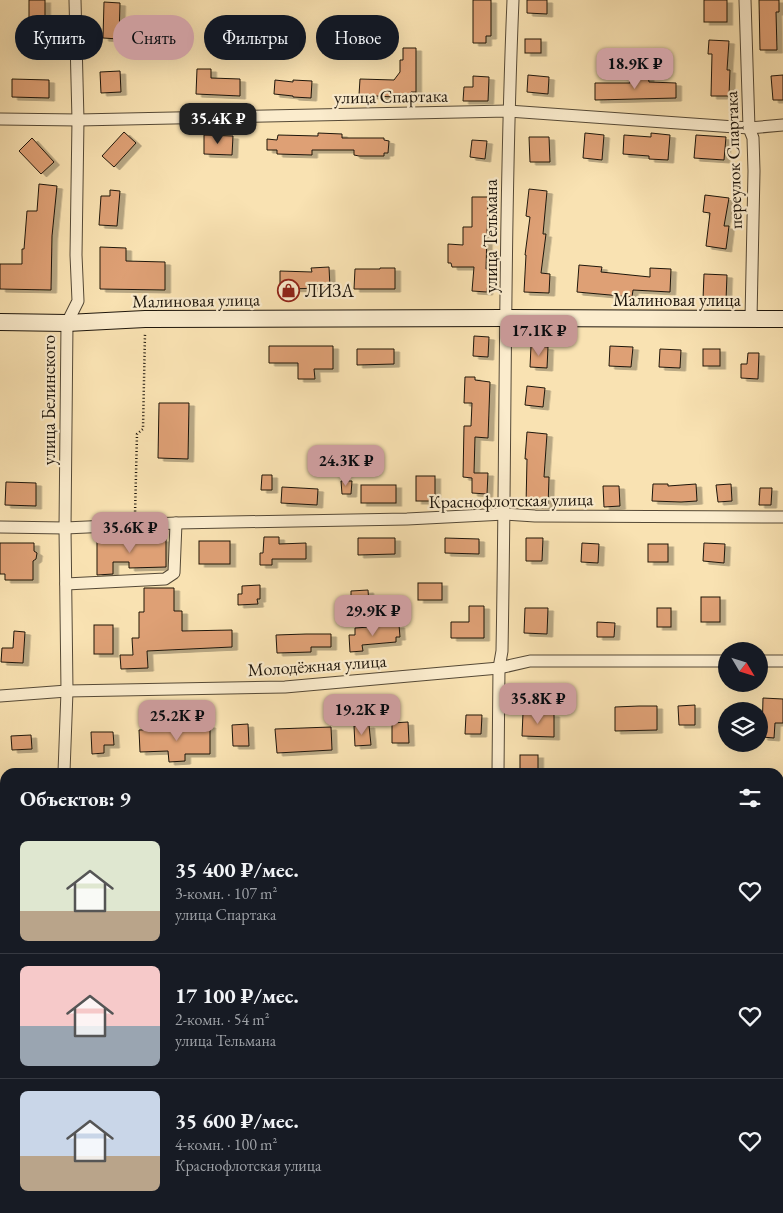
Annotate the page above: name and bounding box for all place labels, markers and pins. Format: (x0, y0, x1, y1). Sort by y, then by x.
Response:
pin: 18.9K ₽ (589, 48, 681, 90)
pin: 35.4K ₽ (172, 102, 264, 145)
shop icon: ЛИЗА (277, 278, 301, 302)
place label: ЛИЗА (305, 279, 354, 302)
pin: 17.1K ₽ (493, 314, 585, 357)
pin: 24.3K ₽ (300, 444, 392, 487)
pin: 35.6K ₽ (84, 512, 176, 554)
pin: 29.9K ₽ (327, 594, 419, 637)
pin: 35.8K ₽ (492, 682, 584, 725)
pin: 19.2K ₽ (316, 694, 408, 736)
pin: 25.2K ₽ (131, 700, 223, 742)

